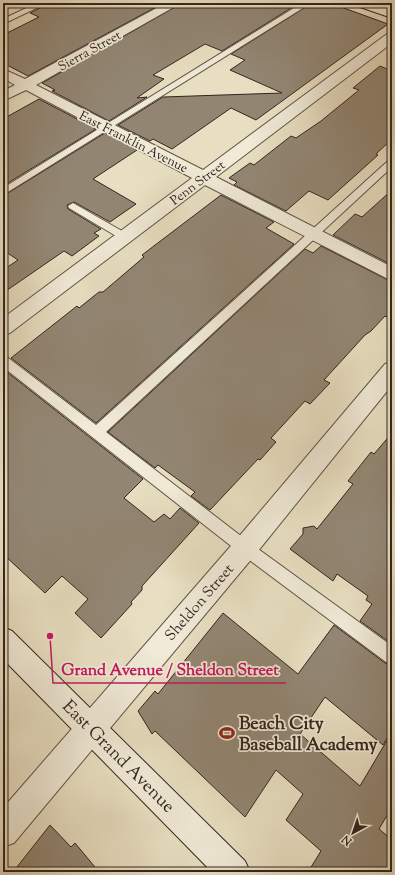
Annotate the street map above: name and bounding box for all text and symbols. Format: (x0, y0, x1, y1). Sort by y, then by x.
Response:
street label: Sierra Street (55, 27, 125, 76)
street label: East Franklin Avenue (76, 108, 191, 178)
street label: Penn Street (167, 157, 230, 210)
street label: Sheldon Street (161, 560, 240, 646)
callout: Grand Avenue / Sheldon Street (53, 655, 286, 683)
text: Grand Avenue / Sheldon Street (61, 660, 279, 683)
street label: East Grand Avenue (55, 695, 180, 820)
place label: Beach City Baseball Academy (239, 712, 378, 759)
sports icon: Beach City Baseball Academy (218, 724, 236, 742)
north arrow (333, 813, 373, 853)
text: N (339, 831, 356, 849)

